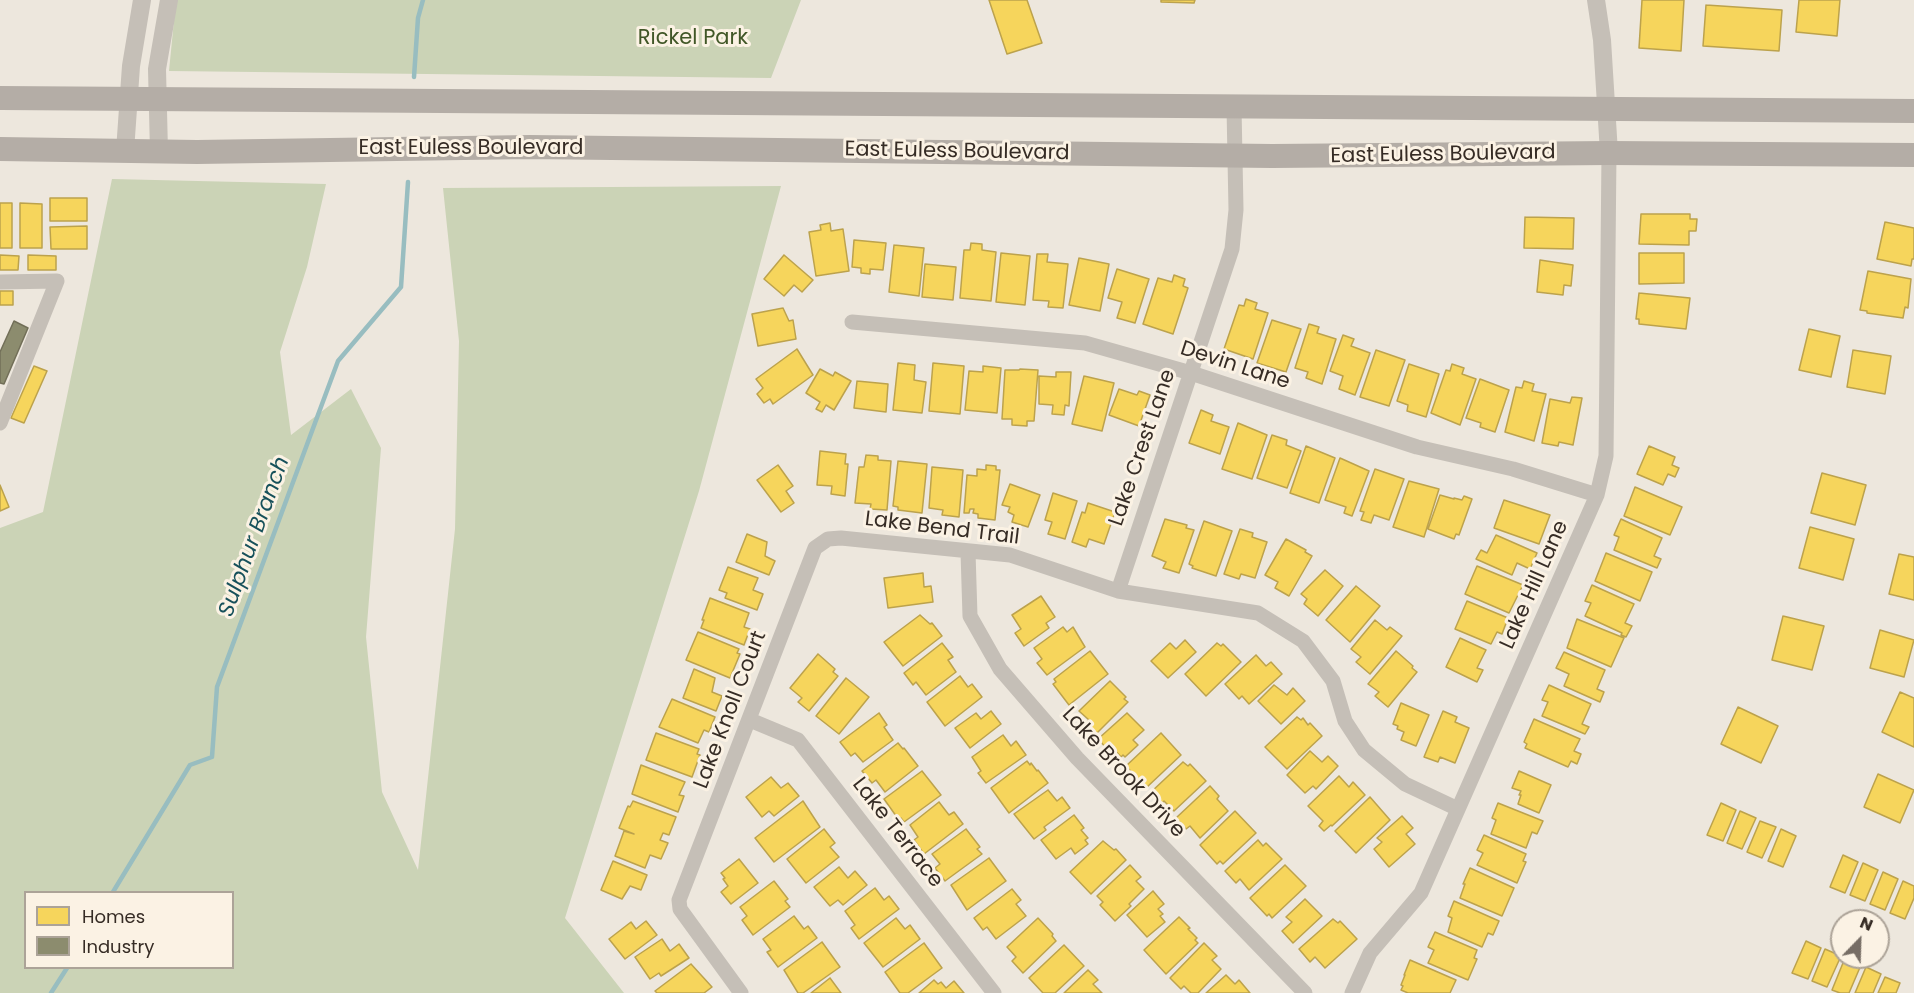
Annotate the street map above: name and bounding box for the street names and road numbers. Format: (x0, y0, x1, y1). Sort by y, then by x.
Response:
street label: East Euless Boulevard (358, 136, 584, 162)
street label: East Euless Boulevard (844, 137, 1070, 167)
street label: East Euless Boulevard (1330, 140, 1556, 170)
street label: Devin Lane (1177, 336, 1293, 396)
street label: Lake Crest Lane (1104, 366, 1182, 530)
street label: Lake Bend Trail (863, 507, 1021, 551)
street label: Lake Hill Lane (1495, 517, 1575, 653)
street label: Lake Knoll Court (689, 628, 773, 792)
street label: Lake Brook Drive (1056, 702, 1190, 844)
street label: Lake Terrace (846, 773, 948, 893)

